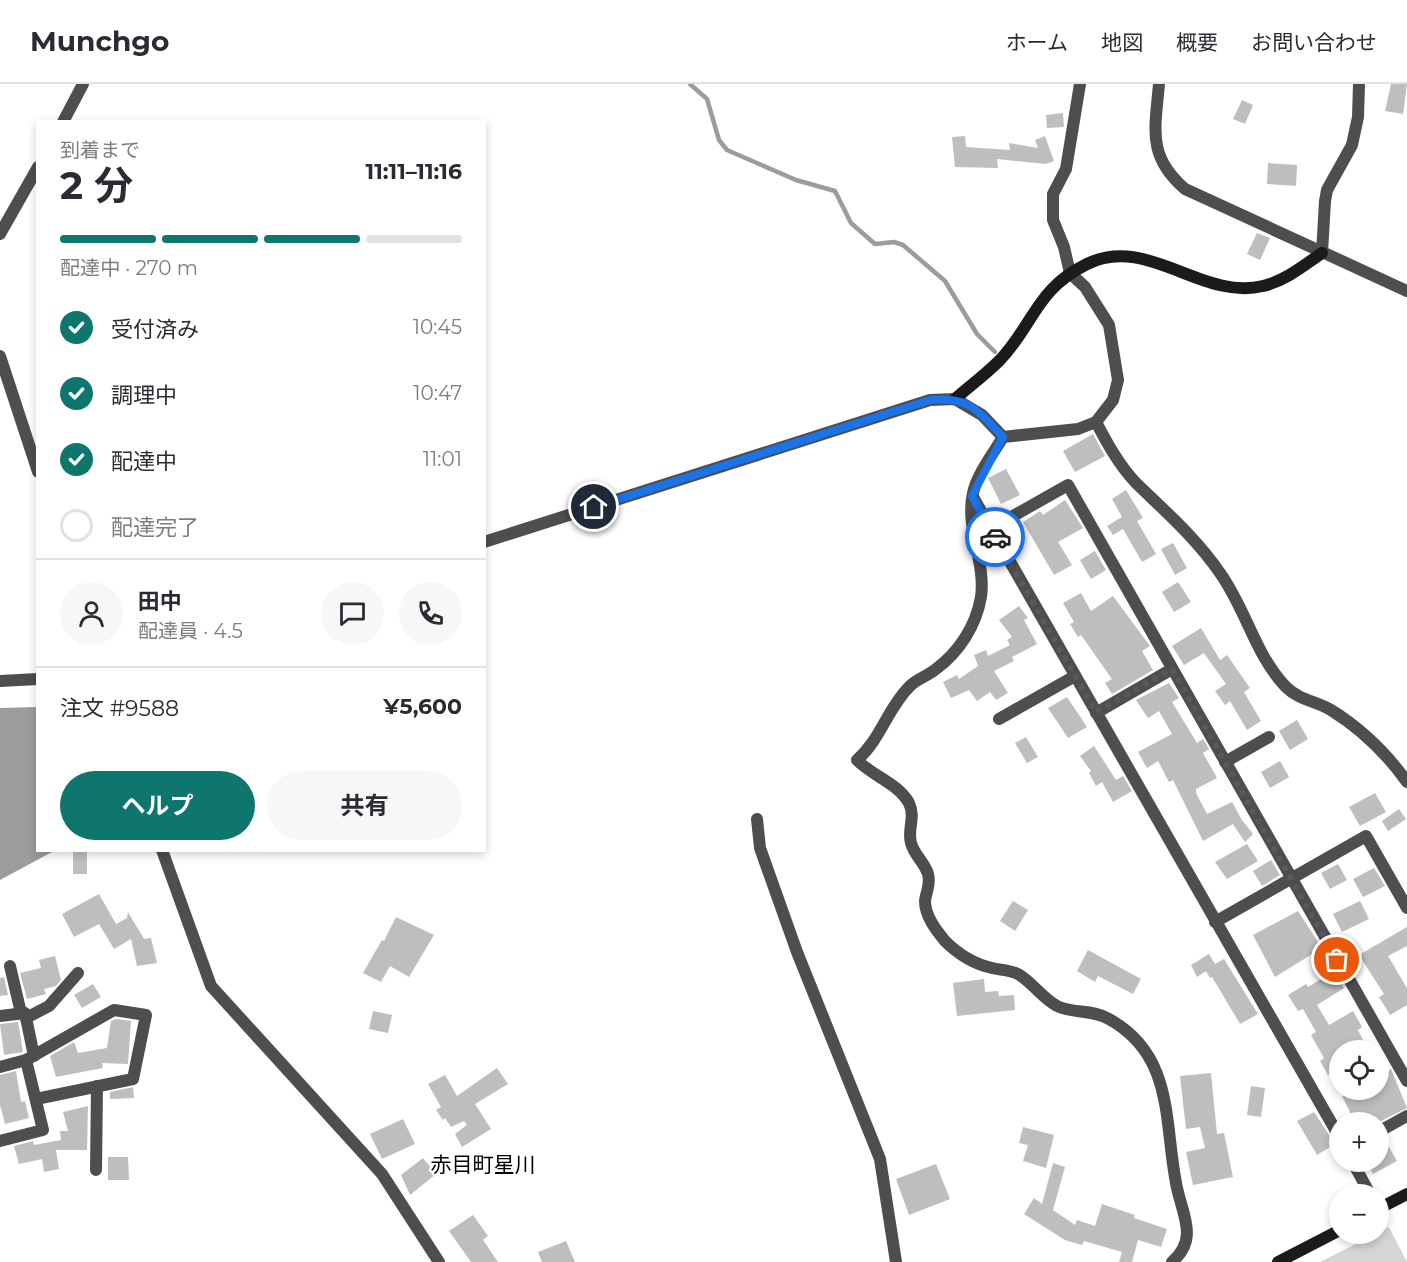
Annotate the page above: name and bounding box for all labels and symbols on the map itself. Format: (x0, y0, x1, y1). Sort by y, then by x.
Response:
pin (568, 481, 619, 532)
courier (965, 507, 1025, 567)
pin (1311, 934, 1362, 985)
district label: 赤目町星川 (431, 1152, 536, 1177)

